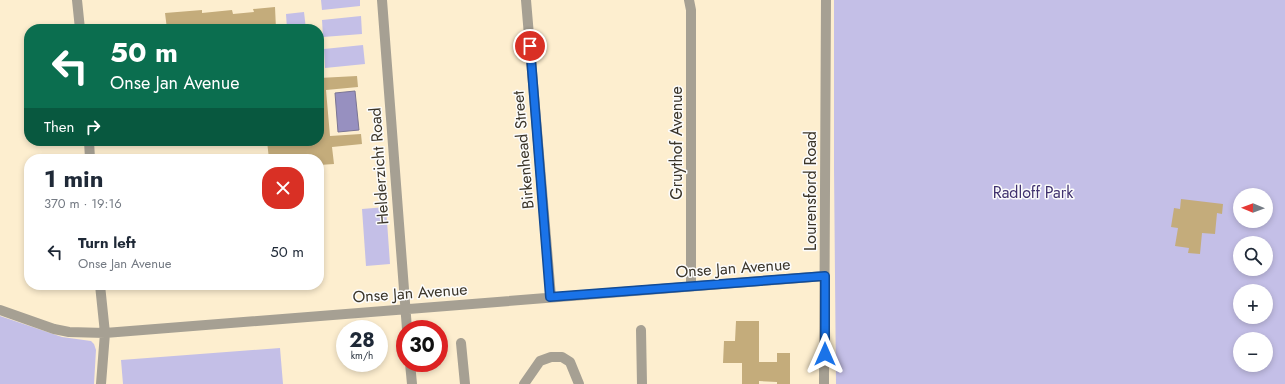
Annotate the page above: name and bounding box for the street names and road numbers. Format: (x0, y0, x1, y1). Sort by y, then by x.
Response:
street label: Gruythof Avenue (665, 86, 688, 200)
street label: Birkenhead Street (506, 90, 540, 210)
street label: Helderzicht Road (363, 107, 395, 225)
street label: Lourensford Road (799, 131, 822, 251)
street label: Onse Jan Avenue (675, 253, 791, 283)
street label: Onse Jan Avenue (352, 278, 468, 308)

